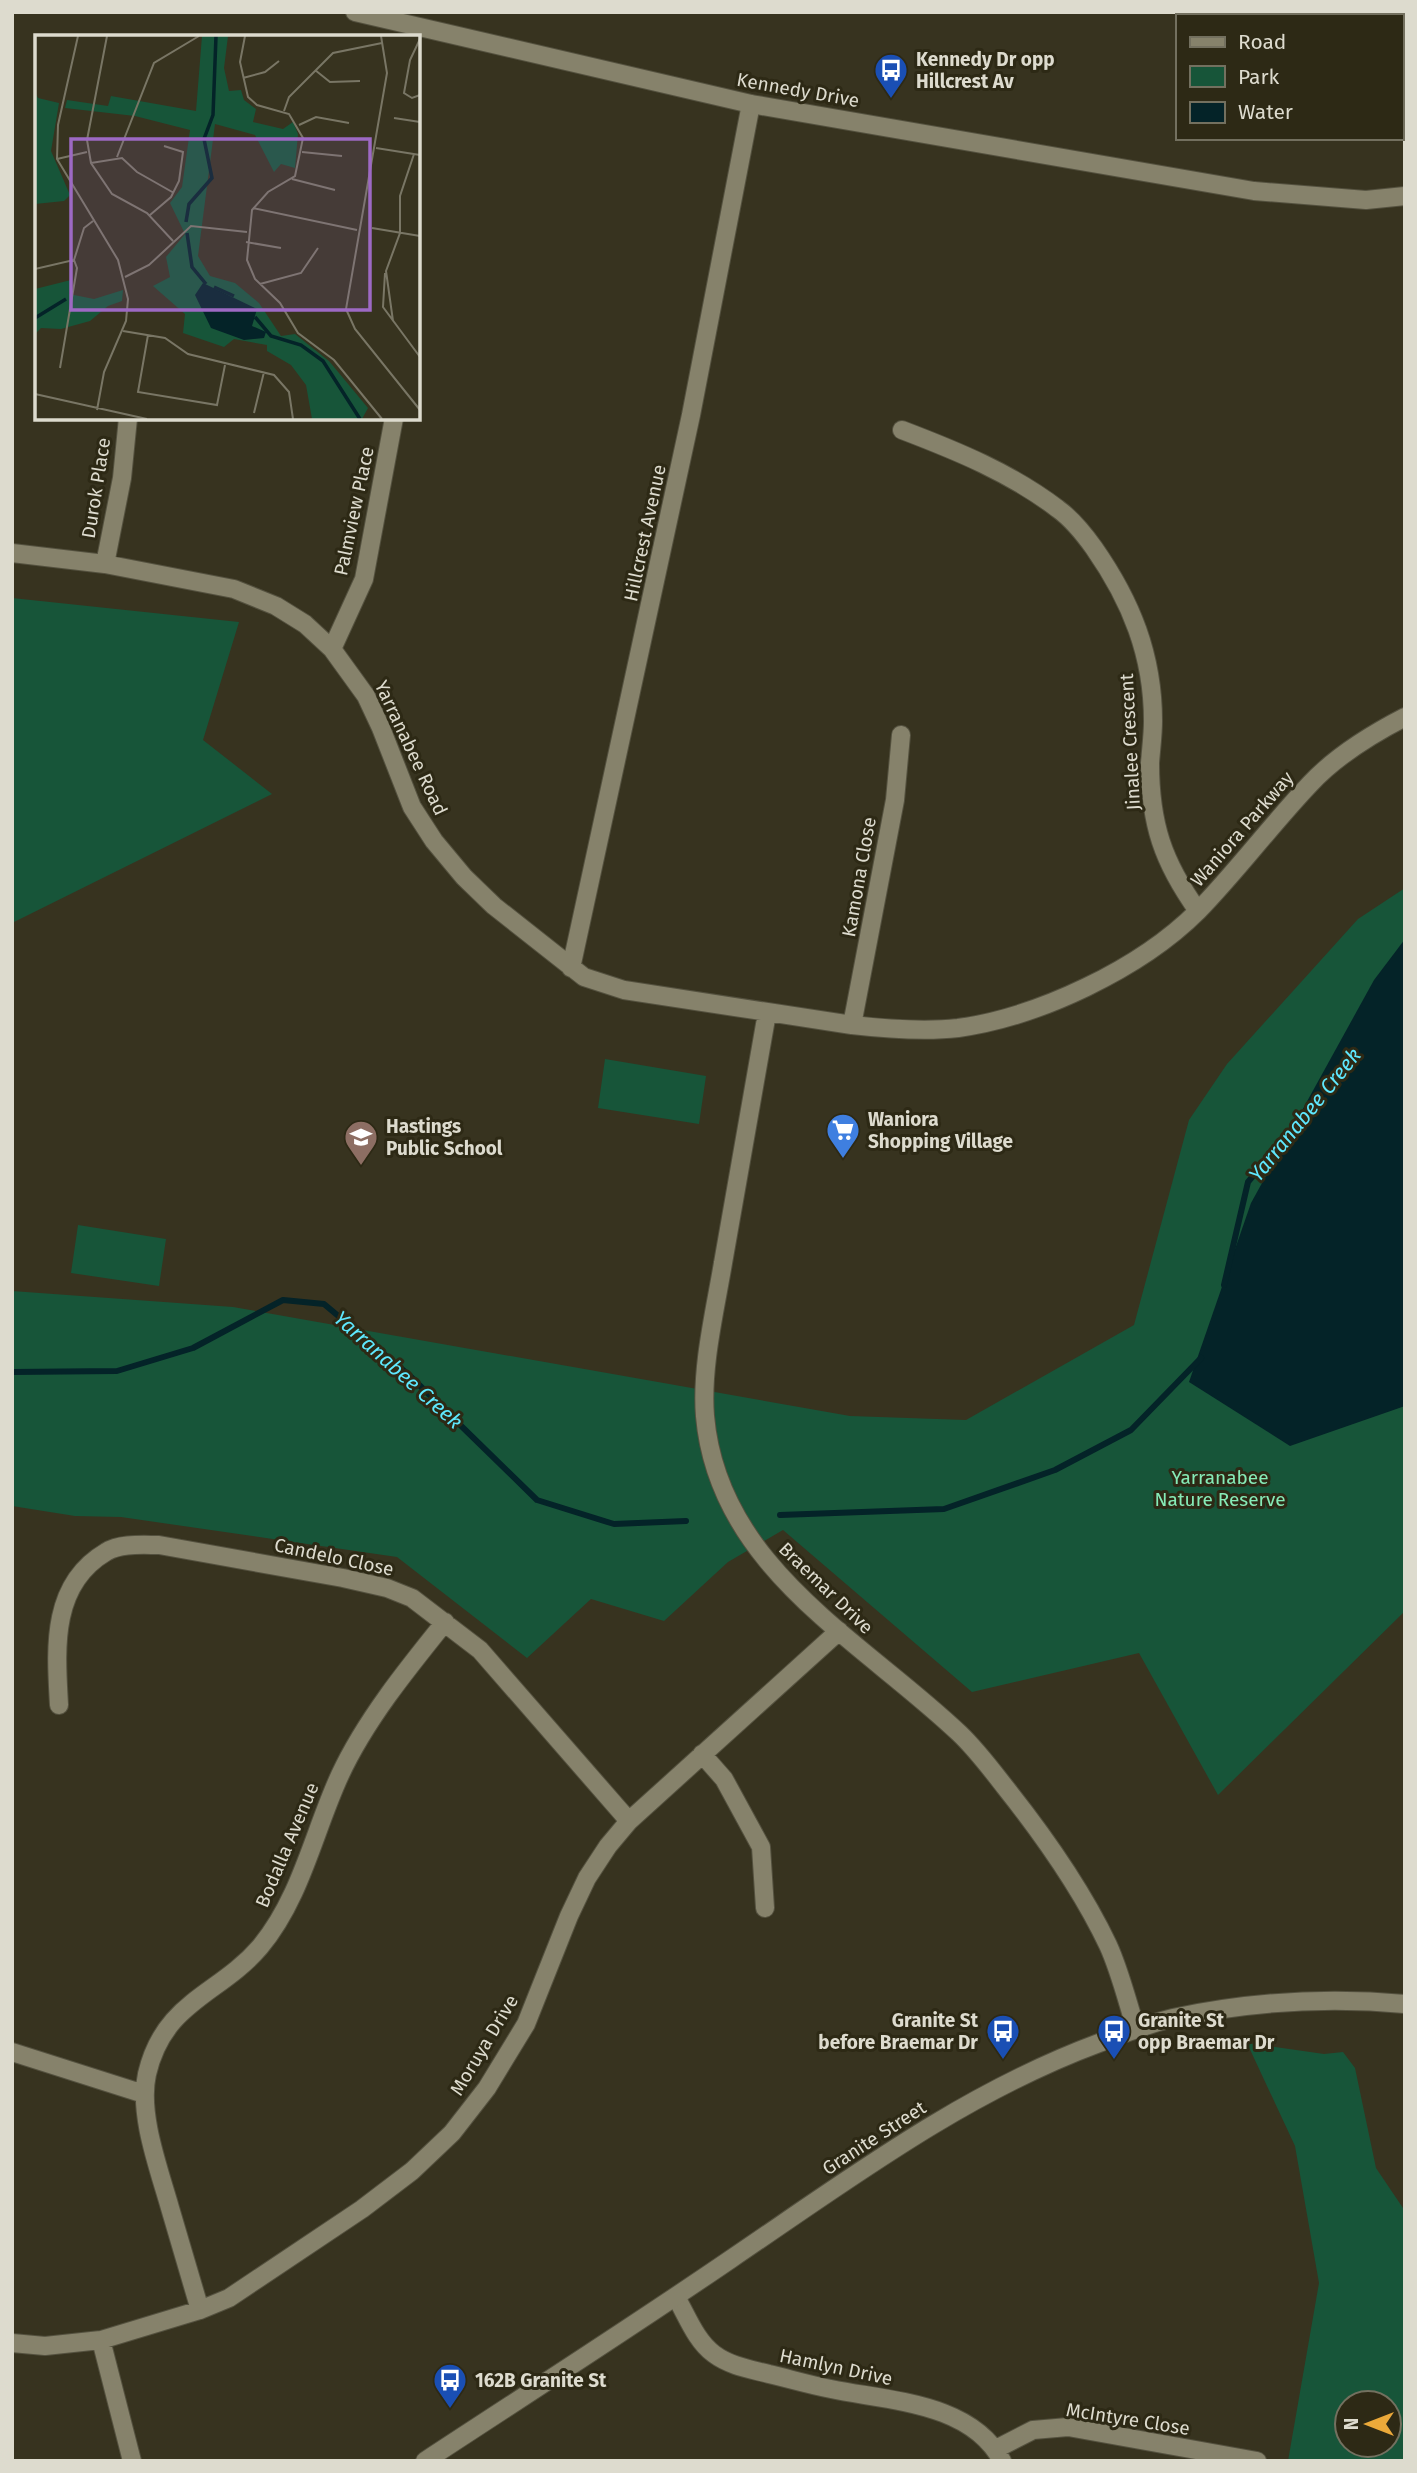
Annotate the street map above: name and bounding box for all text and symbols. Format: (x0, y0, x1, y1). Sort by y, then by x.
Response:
legend (1176, 14, 1403, 140)
text: Road (1238, 29, 1286, 55)
inset map (35, 35, 420, 420)
place label: Kennedy Dr opp Hillcrest Av (916, 48, 1055, 93)
bus stop icon: Kennedy Dr opp Hillcrest Av (872, 51, 910, 100)
text: Park (1238, 64, 1280, 90)
street label: Kennedy Drive (735, 68, 861, 112)
text: Water (1238, 99, 1293, 125)
street label: Durok Place (77, 436, 115, 540)
street label: Palmview Place (329, 444, 379, 578)
street label: Hillcrest Avenue (619, 462, 671, 604)
street label: Jinalee Crescent (1115, 673, 1145, 811)
street label: Yarranabee Road (370, 677, 452, 819)
street label: Waniora Parkway (1186, 766, 1299, 891)
street label: Kamona Close (837, 815, 881, 939)
water label: Yarranabee Creek (1243, 1043, 1367, 1187)
place label: Waniora Shopping Village (868, 1108, 1013, 1153)
supermarket icon: Waniora Shopping Village (824, 1111, 862, 1160)
place label: Hastings Public School (386, 1115, 503, 1160)
school or university icon: Hastings Public School (342, 1118, 380, 1167)
water label: Yarranabee Creek (328, 1305, 468, 1435)
park label: Yarranabee Nature Reserve (1154, 1466, 1286, 1511)
street label: Candelo Close (272, 1533, 396, 1581)
street label: Braemar Drive (774, 1537, 878, 1639)
street label: Bodalla Avenue (250, 1779, 324, 1911)
street label: Moruya Drive (445, 1991, 523, 2099)
place label: Granite St before Braemar Dr (818, 2009, 979, 2054)
place label: Granite St opp Braemar Dr (1138, 2009, 1275, 2054)
bus stop icon: Granite St before Braemar Dr (984, 2012, 1022, 2061)
bus stop icon: Granite St opp Braemar Dr (1095, 2012, 1133, 2061)
street label: Granite Street (818, 2096, 930, 2180)
street label: Hamlyn Drive (777, 2344, 895, 2390)
bus stop icon: 162B Granite St (431, 2361, 469, 2410)
place label: 162B Granite St (475, 2369, 607, 2392)
north arrow (1333, 2389, 1403, 2459)
street label: McIntyre Close (1064, 2398, 1192, 2440)
text: N (1340, 2418, 1363, 2430)

